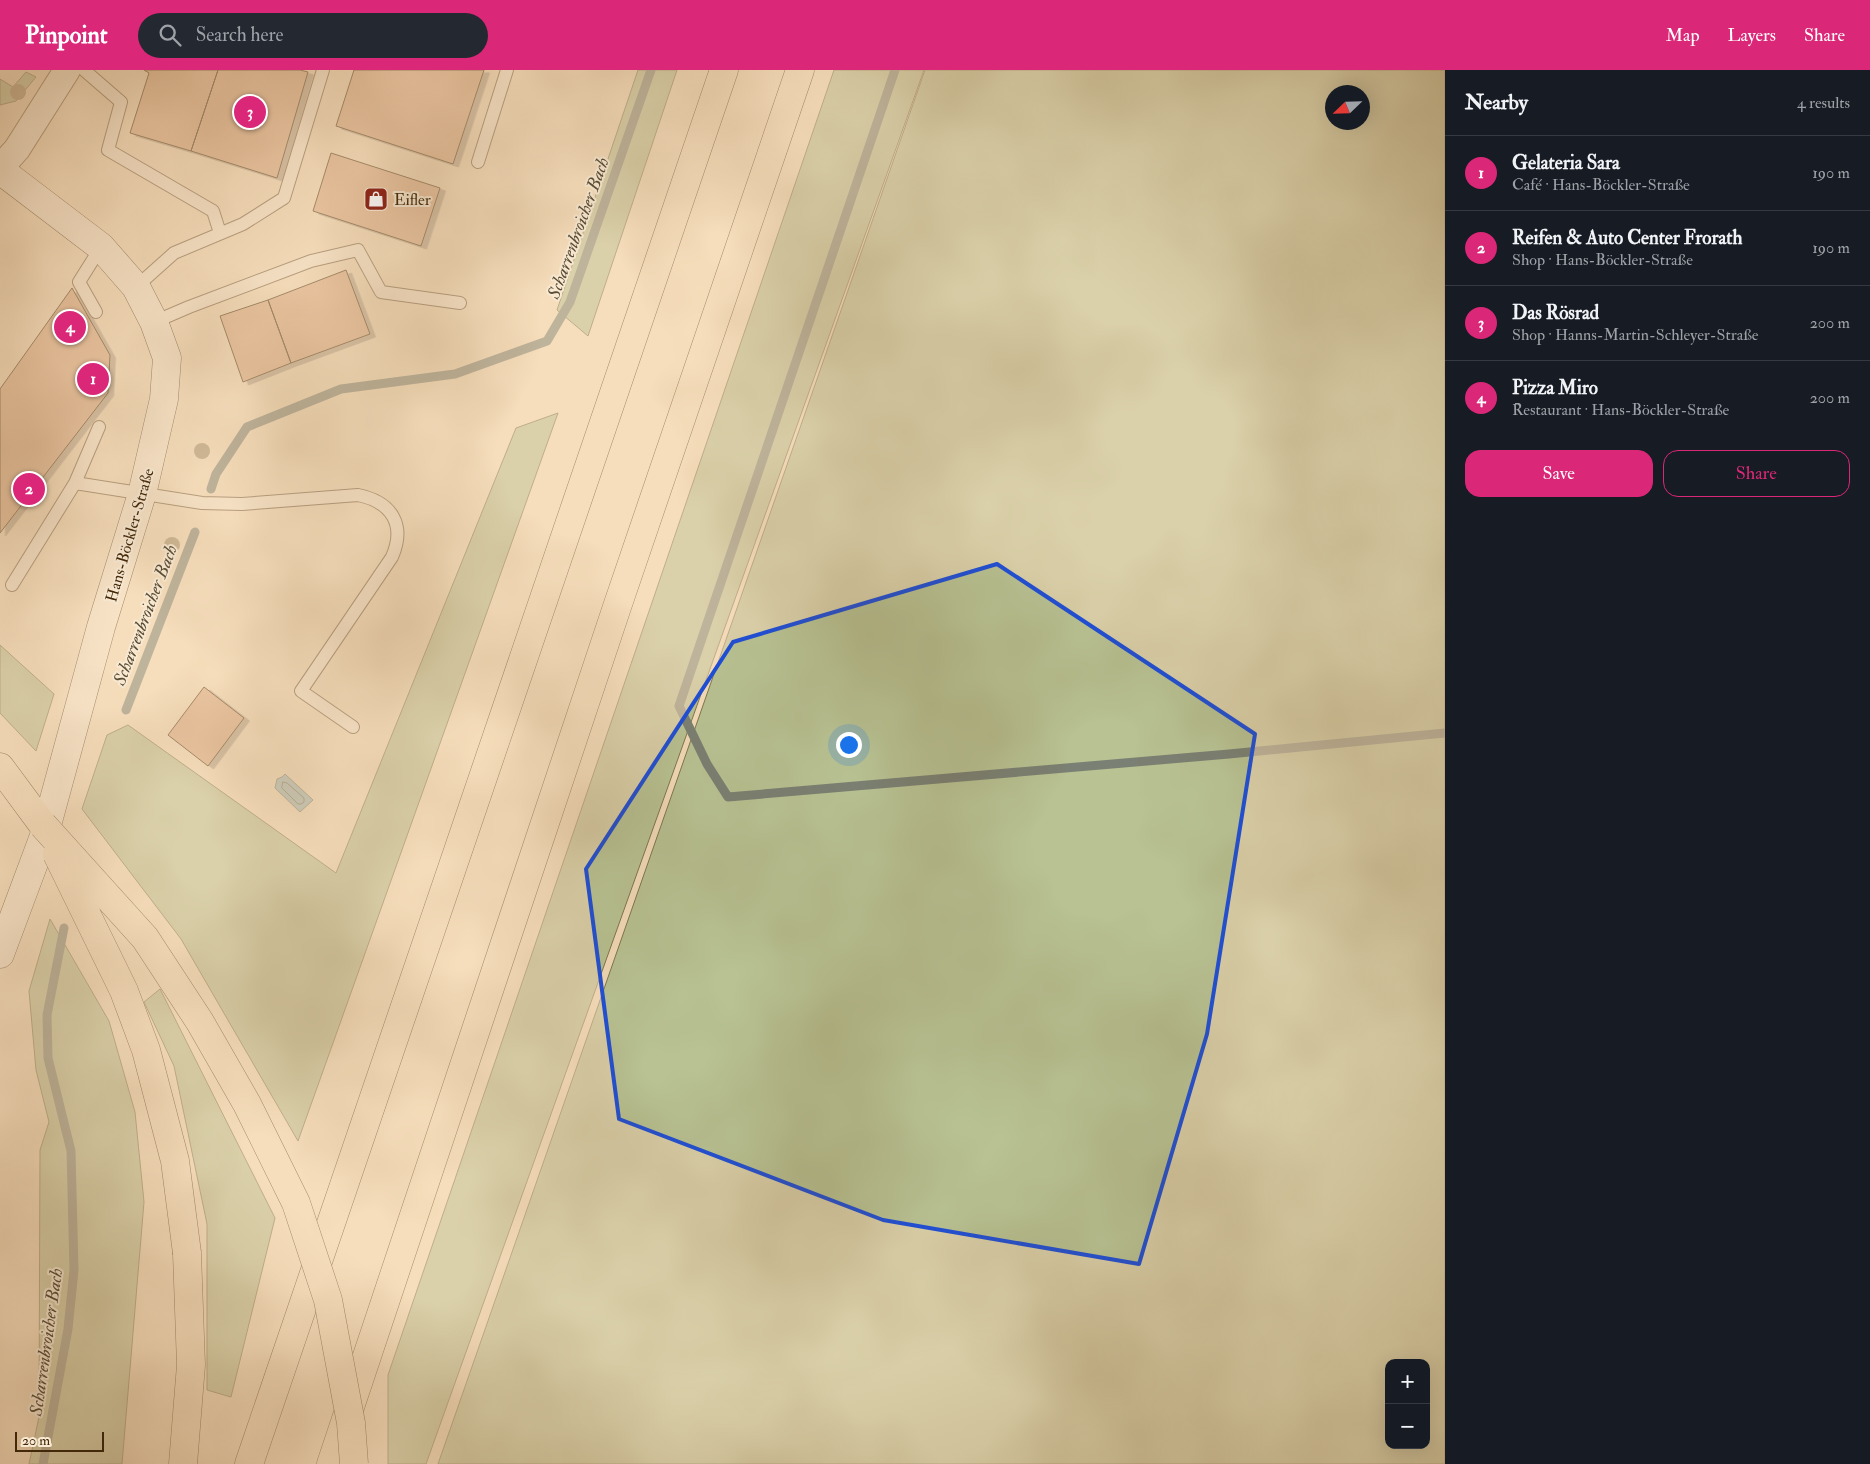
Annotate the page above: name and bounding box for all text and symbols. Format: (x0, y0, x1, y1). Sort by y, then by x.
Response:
search box (138, 13, 488, 58)
text: Pinpoint (25, 20, 108, 51)
icon: search (156, 21, 184, 49)
text: Search here (196, 23, 283, 47)
text: Map (1666, 24, 1700, 47)
text: Layers (1728, 24, 1776, 47)
text: Share (1804, 24, 1845, 47)
north arrow (1325, 85, 1370, 130)
text: Nearby (1465, 89, 1528, 116)
pin: 3 (234, 93, 266, 131)
text: 4 results (1797, 93, 1850, 113)
text: Gelateria Sara (1512, 151, 1620, 175)
water label: Scharrenbroicher Bach (542, 154, 615, 303)
text: 1 (1478, 163, 1484, 183)
text: 190 m (1812, 163, 1850, 183)
text: Café · Hans-Böckler-Straße (1512, 175, 1690, 195)
shop icon: Eifler (363, 186, 389, 212)
place label: Eifler (394, 190, 431, 210)
text: Reifen & Auto Center Frorath (1512, 226, 1743, 250)
text: 2 (1477, 238, 1485, 258)
text: 190 m (1812, 238, 1850, 258)
text: Shop · Hans-Böckler-Straße (1512, 250, 1693, 270)
text: Das Rösrad (1512, 301, 1599, 325)
pin: 4 (54, 308, 86, 346)
text: 3 (1478, 313, 1484, 333)
text: 200 m (1810, 313, 1850, 333)
text: Shop · Hanns-Martin-Schleyer-Straße (1512, 325, 1759, 345)
pin: 1 (77, 360, 109, 398)
text: Pizza Miro (1512, 376, 1598, 400)
text: 4 (1477, 388, 1485, 408)
text: 200 m (1810, 388, 1850, 408)
text: Restaurant · Hans-Böckler-Straße (1512, 400, 1729, 420)
button: Save (1465, 450, 1653, 497)
button: Share (1663, 450, 1850, 497)
street label: Hans-Böckler-Straße (101, 466, 159, 604)
pin: 2 (13, 470, 45, 508)
water label: Scharrenbroicher Bach (108, 542, 183, 690)
your location (836, 732, 862, 758)
water label: Scharrenbroicher Bach (25, 1267, 68, 1418)
map controls (1385, 1359, 1430, 1449)
button: + (1385, 1359, 1430, 1404)
button: − (1385, 1404, 1430, 1449)
scale bar (15, 1429, 104, 1452)
text: 20 m (22, 1432, 50, 1449)

